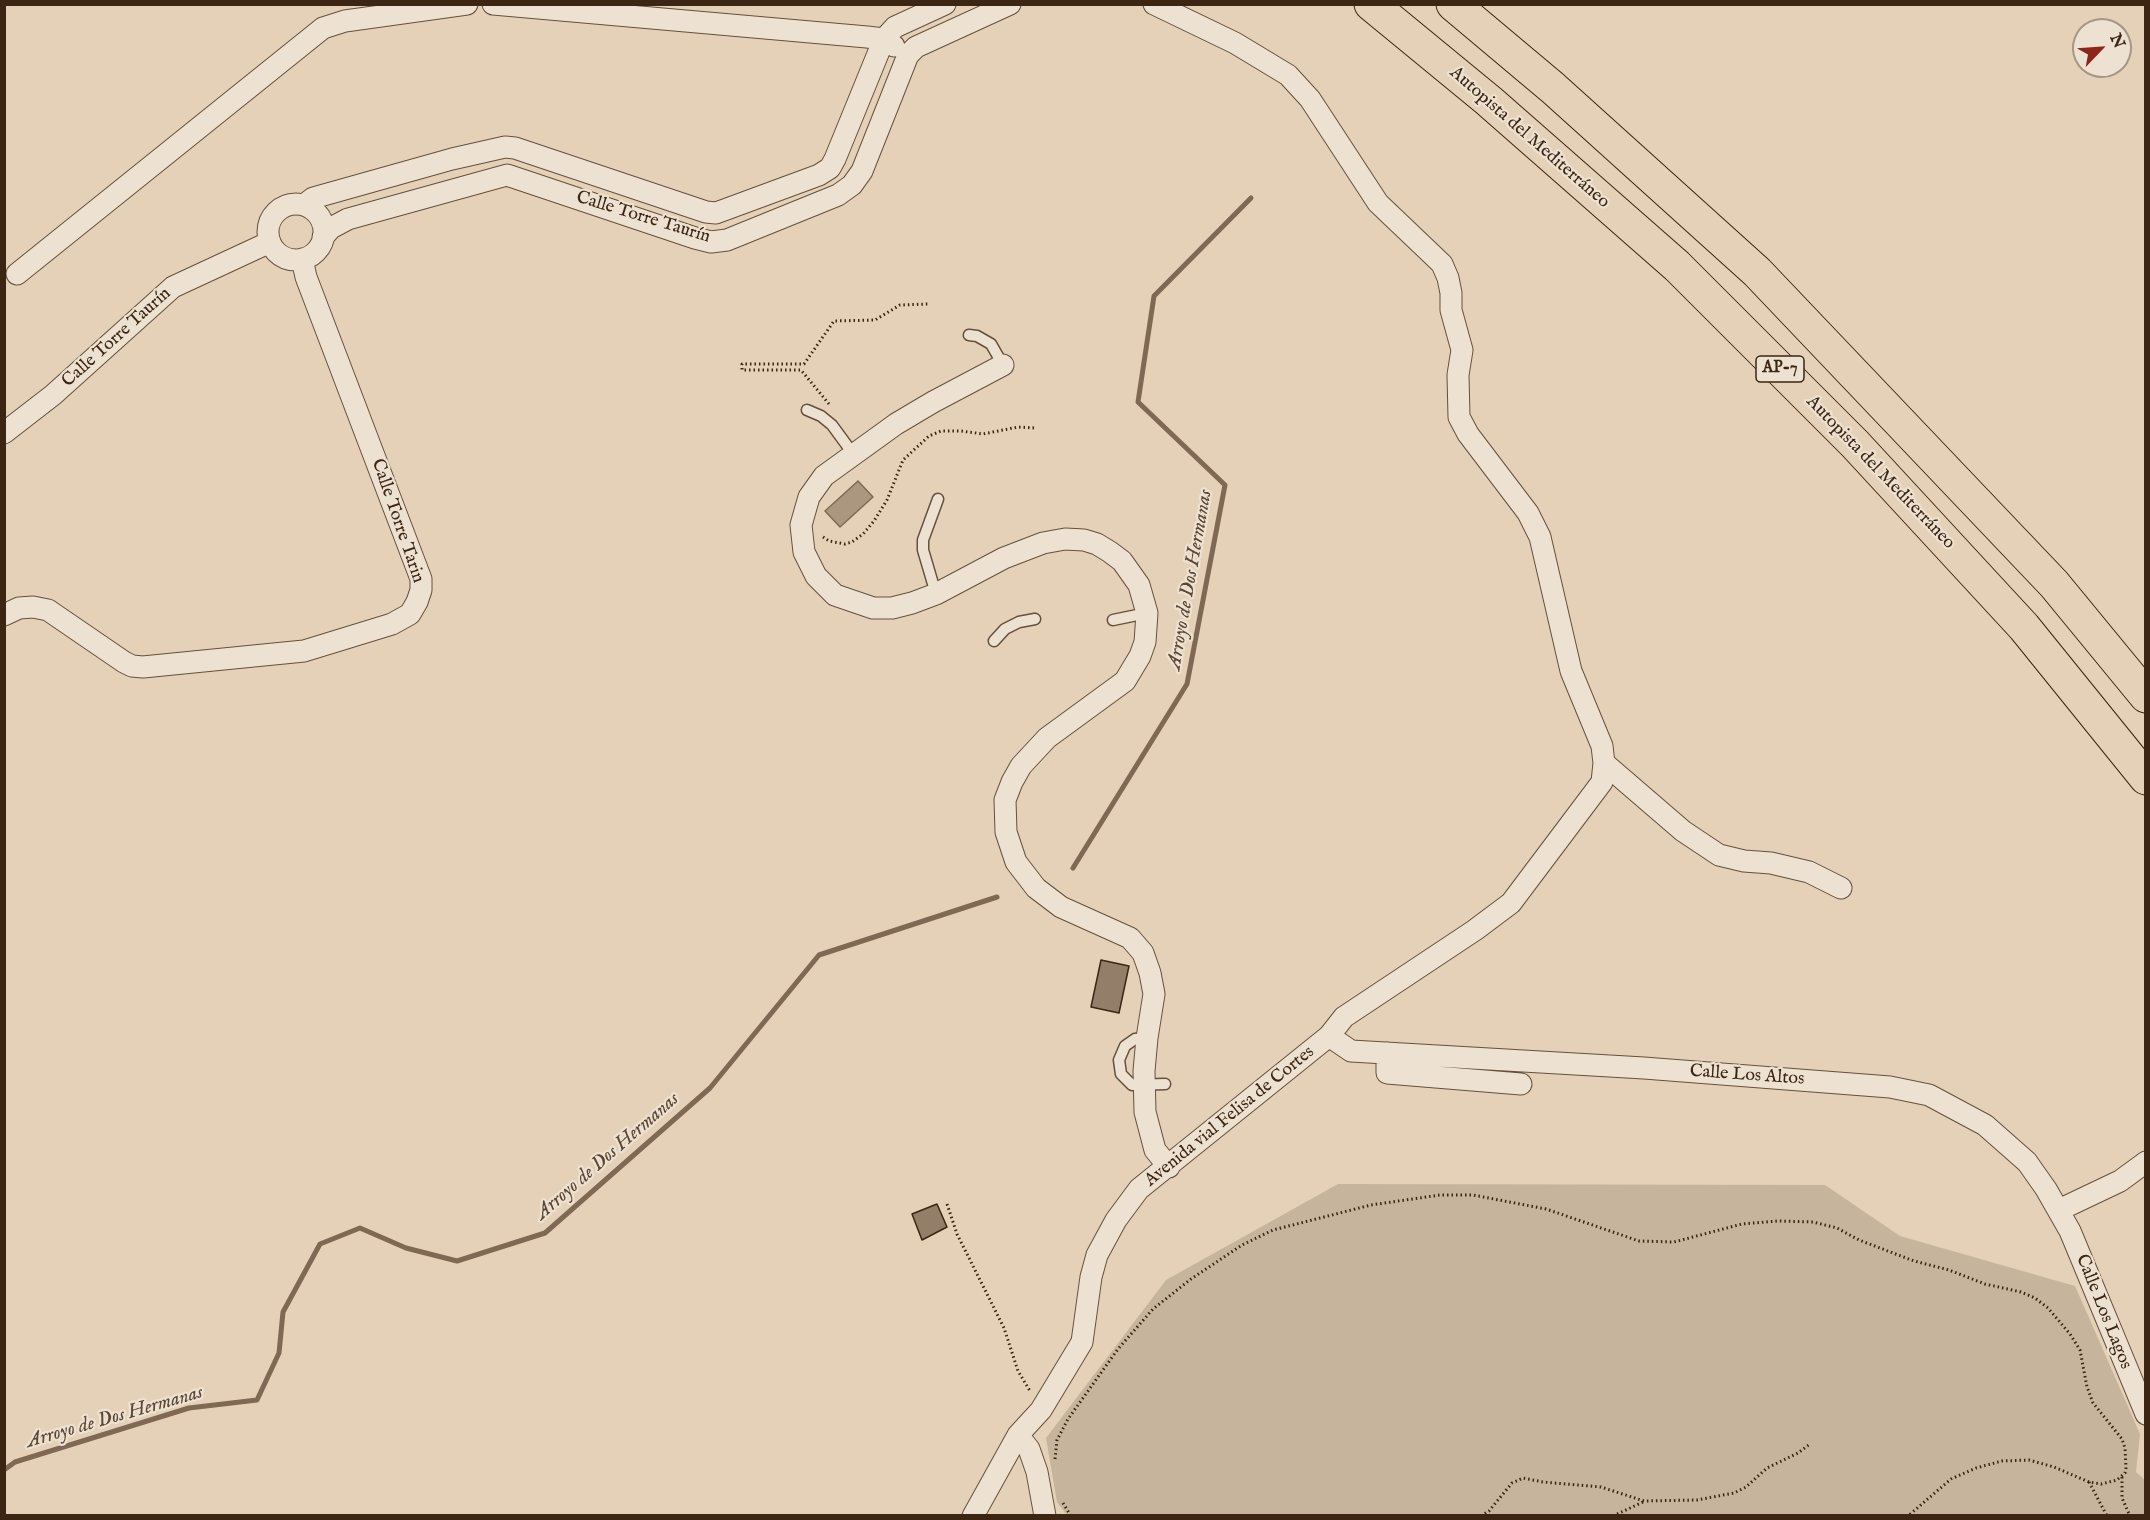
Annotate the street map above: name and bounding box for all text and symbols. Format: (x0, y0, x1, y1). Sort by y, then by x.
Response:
north arrow (2072, 18, 2132, 78)
text: N (2105, 31, 2128, 52)
street label: Autopista del Mediterráneo (1445, 63, 1613, 213)
street label: Calle Torre Taurín (573, 187, 713, 249)
street label: Calle Torre Taurín (58, 283, 176, 393)
road number: AP-7 (1756, 356, 1804, 382)
street label: Autopista del Mediterráneo (1801, 392, 1959, 554)
street label: Calle Torre Tarin (366, 456, 428, 586)
water label: Arroyo de Dos Hermanas (1163, 488, 1219, 672)
street label: Avenida vial Felisa de Cortes (1141, 1042, 1319, 1192)
street label: Calle Los Altos (1689, 1061, 1805, 1091)
water label: Arroyo de Dos Hermanas (531, 1088, 685, 1226)
street label: Calle Los Lagos (2070, 1251, 2136, 1373)
water label: Arroyo de Dos Hermanas (24, 1381, 206, 1455)

